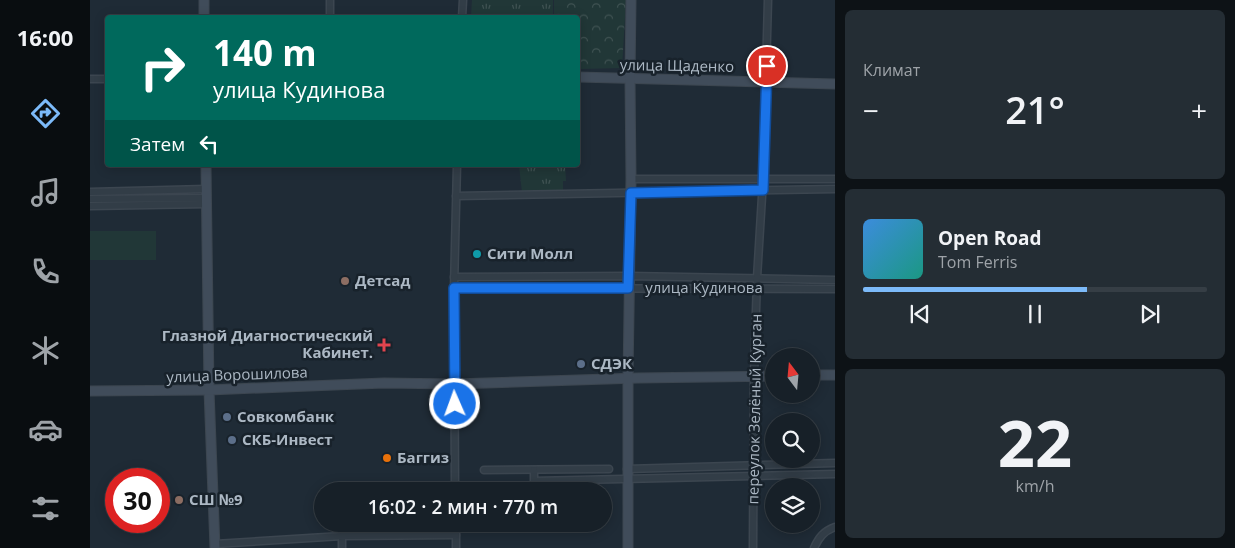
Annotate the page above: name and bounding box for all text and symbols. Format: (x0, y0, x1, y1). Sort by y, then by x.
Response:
text: 16:00 (17, 22, 73, 52)
text: 140 m (213, 29, 317, 76)
icon: right (130, 35, 195, 100)
pin (746, 45, 788, 87)
icon: arrive (753, 52, 781, 80)
street label: улица Щаденко (620, 54, 734, 76)
text: Климат (863, 59, 920, 81)
text: улица Кудинова (213, 74, 385, 104)
text: 21° (1005, 83, 1065, 135)
text: − (863, 91, 879, 129)
text: + (1191, 91, 1207, 129)
icon: directions (28, 96, 63, 131)
icon: left (195, 130, 223, 158)
text: Затем (130, 131, 185, 157)
icon: music (28, 175, 63, 210)
text: Open Road (938, 225, 1042, 251)
place label: Сити Молл (487, 243, 573, 263)
marker: Сити Молл (471, 248, 483, 260)
text: Tom Ferris (938, 251, 1017, 273)
icon: phone (28, 254, 63, 289)
place label: Детсад (355, 270, 410, 290)
marker: Детсад (339, 275, 351, 287)
street label: улица Кудинова (645, 277, 763, 297)
icon: previous (906, 300, 934, 328)
icon: pause (1021, 300, 1049, 328)
icon: next (1136, 300, 1164, 328)
street label: переулок Зелёный Курган (742, 313, 766, 505)
place label: Глазной Диагностический Кабинет. (162, 325, 373, 362)
icon: climate (28, 333, 63, 368)
marker: Глазной Диагностический Кабинет. (377, 338, 391, 352)
north arrow (765, 348, 820, 402)
map controls (765, 348, 820, 533)
place label: СДЭК (591, 353, 633, 373)
marker: СДЭК (575, 358, 587, 370)
street label: улица Ворошилова (166, 362, 308, 386)
position arrow (428, 377, 480, 429)
text: 22 (998, 398, 1072, 486)
place label: Совкомбанк (237, 406, 335, 426)
marker: Совкомбанк (221, 411, 233, 423)
icon: car (28, 412, 63, 447)
button: search (765, 413, 820, 468)
place label: СКБ-Инвест (242, 429, 333, 449)
marker: СКБ-Инвест (226, 434, 238, 446)
place label: Баггиз (397, 447, 449, 467)
marker: Баггиз (381, 452, 393, 464)
speed limit sign: 30 (105, 468, 170, 533)
text: km/h (1016, 475, 1054, 497)
button: layers (765, 478, 820, 533)
place label: СШ №9 (189, 489, 243, 509)
icon: filters (28, 491, 63, 526)
marker: СШ №9 (173, 494, 185, 506)
text: 16:02 · 2 мин · 770 m (368, 494, 558, 520)

